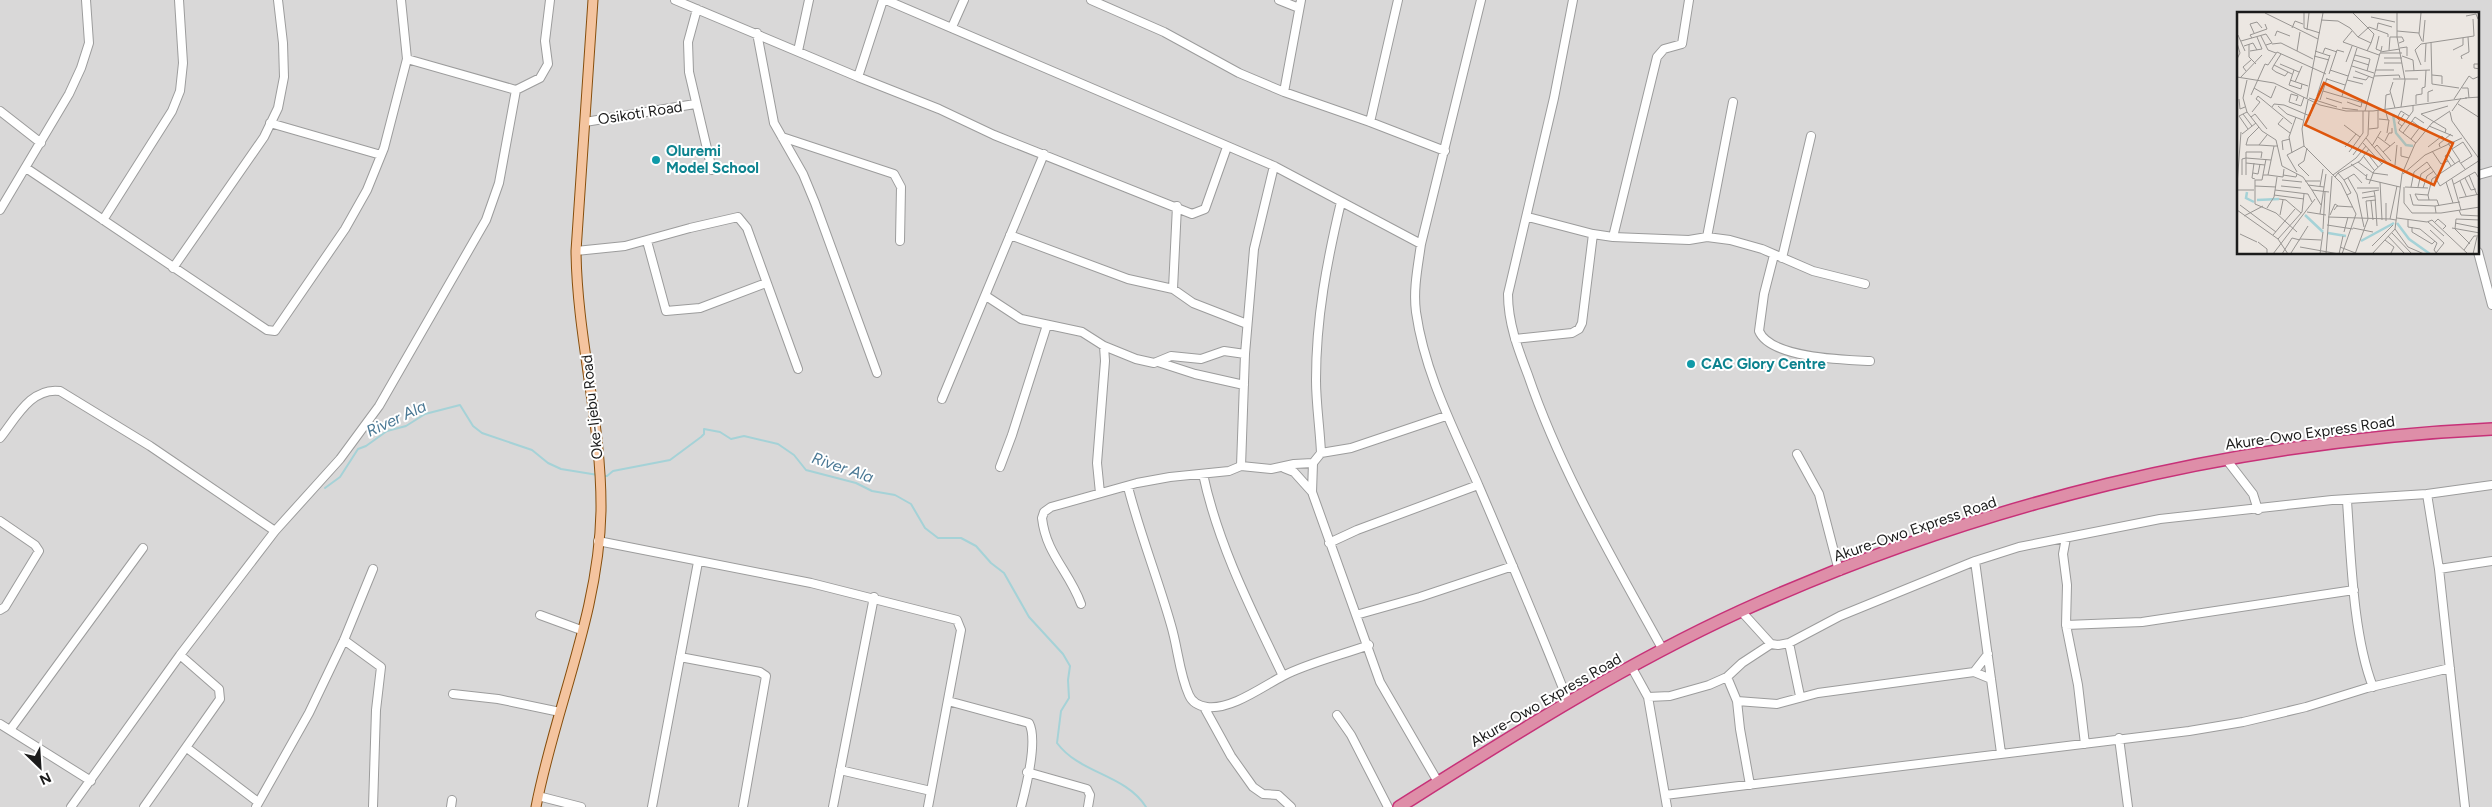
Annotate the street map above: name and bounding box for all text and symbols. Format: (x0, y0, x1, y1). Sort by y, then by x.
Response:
inset map (2237, 12, 2480, 255)
street label: Osikoti Road (596, 97, 684, 129)
place label: Oluremi Model School (666, 142, 759, 177)
marker: Oluremi Model School (650, 154, 662, 166)
street label: Oke-Ijebu Road (578, 354, 606, 460)
place label: CAC Glory Centre (1701, 355, 1827, 373)
marker: CAC Glory Centre (1685, 358, 1697, 370)
water label: River Ala (363, 396, 429, 441)
street label: Akure-Owo Express Road (2224, 412, 2396, 454)
water label: River Ala (810, 448, 876, 487)
street label: Akure-Owo Express Road (1831, 493, 1999, 565)
street label: Akure-Owo Express Road (1467, 649, 1625, 751)
north arrow (15, 742, 65, 792)
text: N (37, 768, 54, 788)

